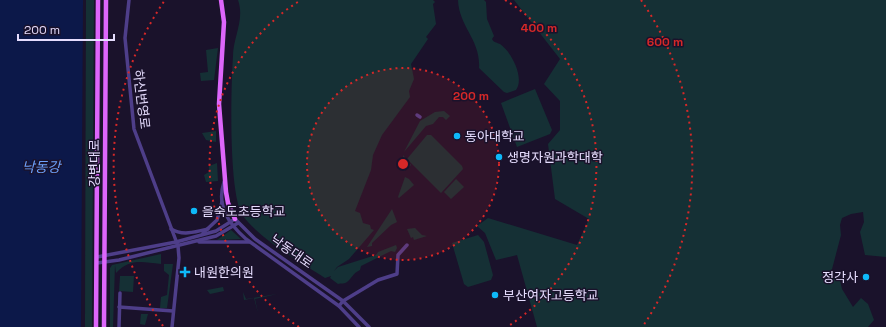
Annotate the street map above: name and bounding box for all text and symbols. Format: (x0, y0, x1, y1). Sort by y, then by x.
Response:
scale bar (18, 16, 114, 42)
text: 400 m (521, 20, 557, 36)
text: 200 m (24, 22, 60, 38)
text: 600 m (647, 34, 683, 50)
street label: 하신번영로 (129, 68, 154, 130)
text: 200 m (453, 88, 489, 104)
place label: 동아대학교 (465, 128, 525, 145)
marker: 동아대학교 (452, 131, 462, 141)
street label: 강변대로 (86, 139, 103, 187)
place label: 생명자원과학대학 (507, 149, 603, 166)
marker: 생명자원과학대학 (494, 152, 504, 162)
centre of rings (396, 157, 410, 171)
water label: 낙동강 (22, 158, 62, 176)
place label: 을숙도초등학교 (202, 203, 286, 220)
marker: 을숙도초등학교 (189, 206, 199, 216)
street label: 낙동대로 (267, 231, 316, 272)
place label: 내원한의원 (194, 264, 254, 281)
marker: 내원한의원 (179, 266, 191, 278)
place label: 정각사 (822, 269, 858, 286)
marker: 정각사 (861, 272, 871, 282)
place label: 부산여자고등학교 (503, 287, 599, 304)
marker: 부산여자고등학교 (490, 290, 500, 300)

